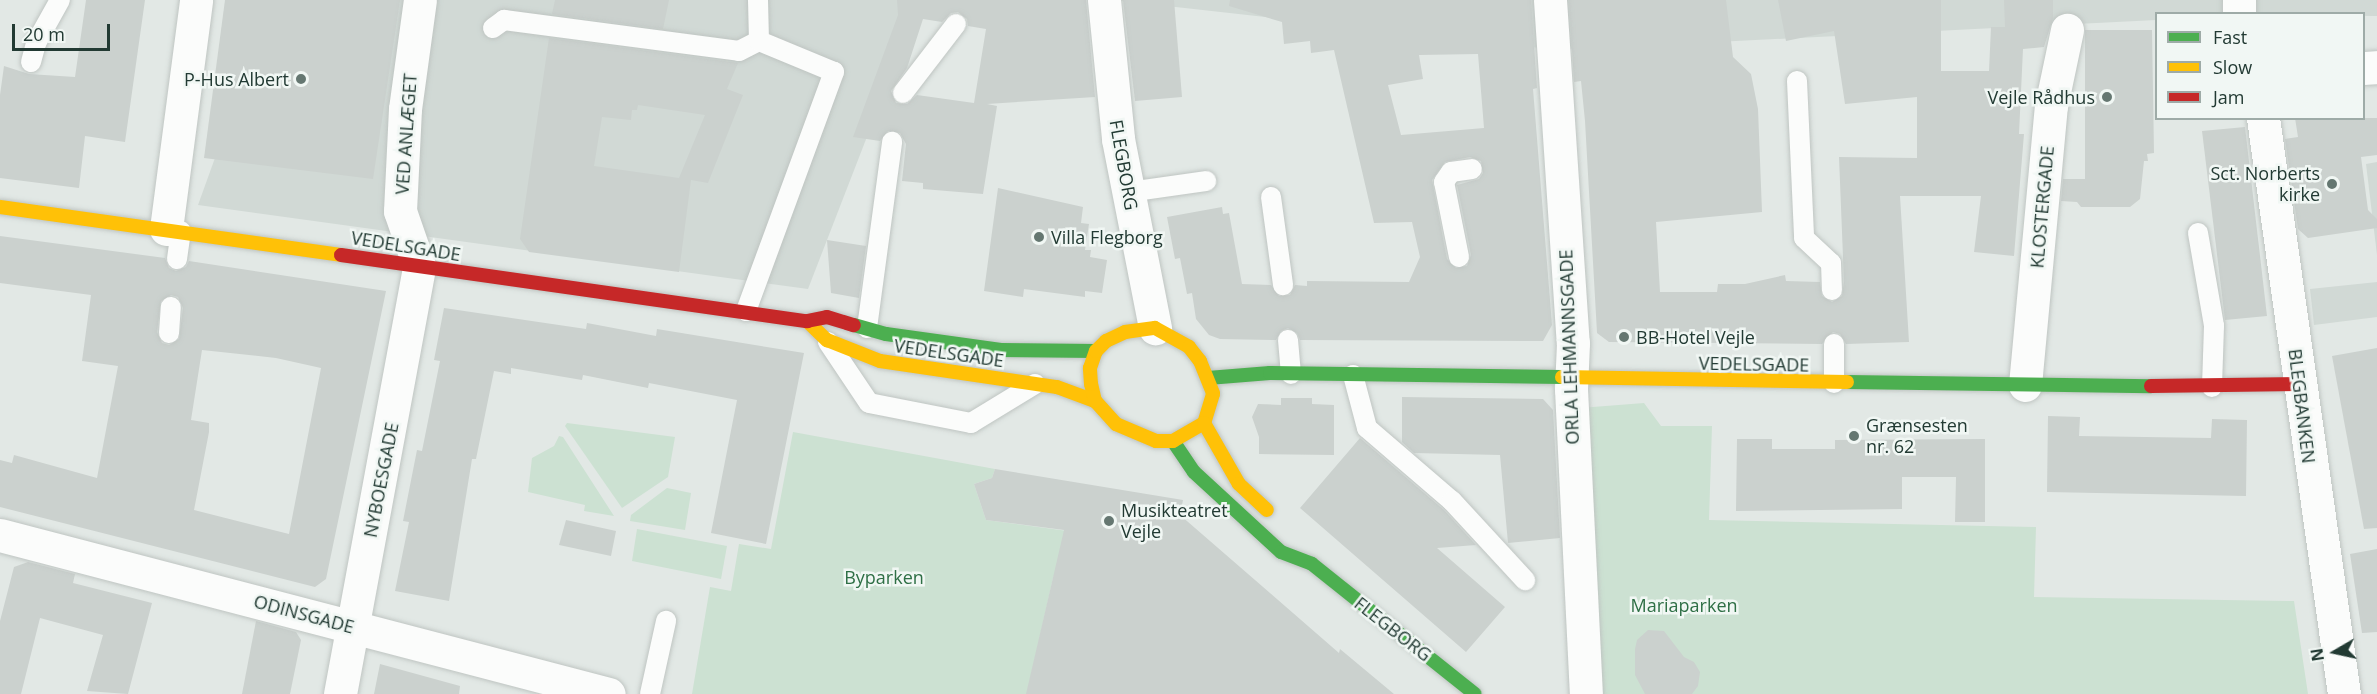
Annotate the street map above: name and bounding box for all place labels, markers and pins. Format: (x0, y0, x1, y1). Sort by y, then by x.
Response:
place label: P-Hus Albert (184, 68, 289, 90)
marker: P-Hus Albert (294, 72, 308, 86)
place label: Vejle Rådhus (1988, 86, 2095, 108)
marker: Vejle Rådhus (2100, 90, 2114, 104)
place label: Sct. Norberts kirke (2210, 163, 2320, 206)
marker: Sct. Norberts kirke (2325, 177, 2339, 191)
place label: Villa Flegborg (1051, 226, 1163, 248)
marker: Villa Flegborg (1032, 230, 1046, 244)
place label: BB-Hotel Vejle (1636, 326, 1755, 348)
marker: BB-Hotel Vejle (1617, 330, 1631, 344)
place label: Grænsesten nr. 62 (1866, 415, 1968, 458)
marker: Grænsesten nr. 62 (1847, 429, 1861, 443)
place label: Musikteatret Vejle (1121, 500, 1228, 542)
marker: Musikteatret Vejle (1102, 514, 1116, 528)

